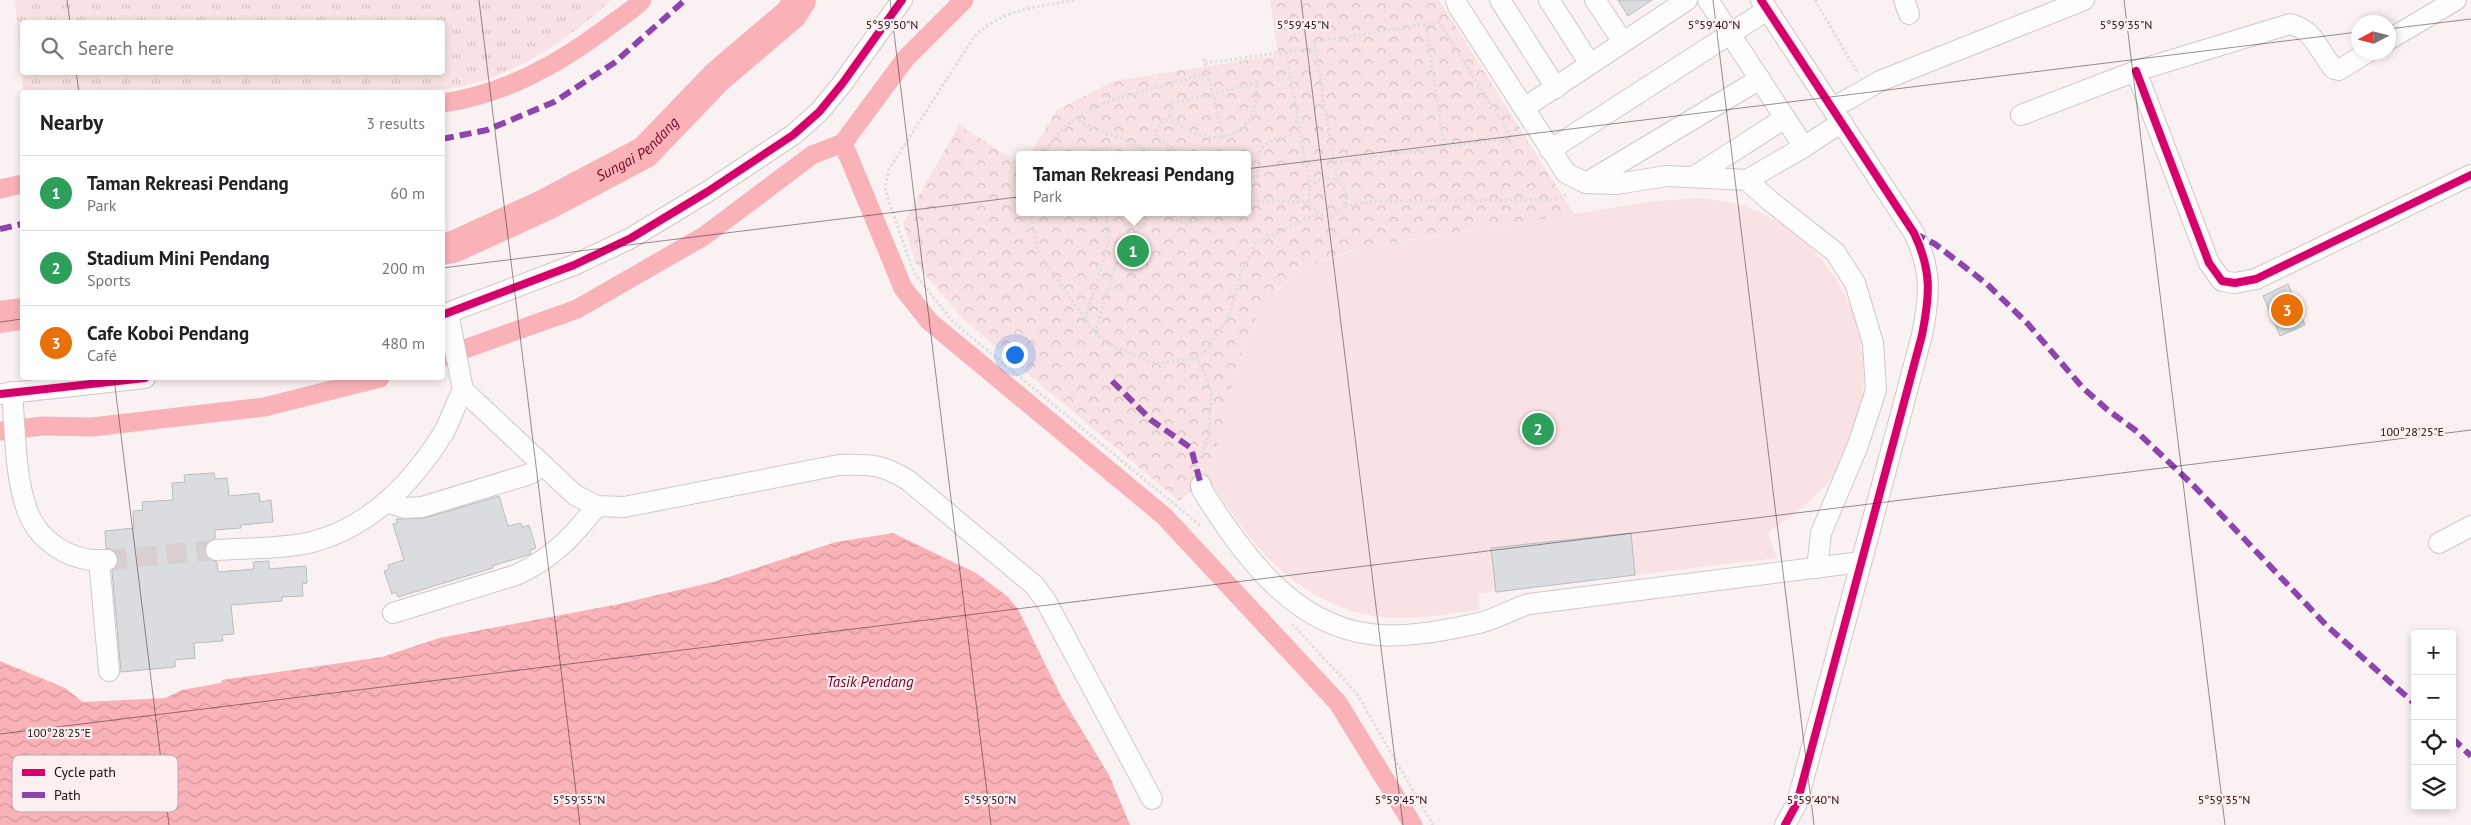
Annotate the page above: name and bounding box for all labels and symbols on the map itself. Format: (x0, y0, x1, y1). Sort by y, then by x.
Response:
north arrow (2351, 15, 2396, 60)
text: 5°59'50"N (866, 17, 918, 32)
text: 5°59'45"N (1277, 17, 1329, 32)
text: 5°59'40"N (1688, 17, 1740, 32)
text: 5°59'35"N (2100, 17, 2152, 32)
water label: Sungai Pendang (593, 112, 683, 185)
pin: 1 (1117, 232, 1149, 270)
pin: 3 (2271, 291, 2303, 329)
your location (1002, 342, 1028, 368)
pin: 2 (1522, 410, 1554, 448)
text: 100°28'25"E (2380, 424, 2444, 439)
water label: Tasik Pendang (827, 672, 914, 691)
text: 100°28'25"E (27, 725, 91, 740)
legend (12, 755, 178, 812)
text: Cycle path (54, 763, 116, 781)
text: Path (54, 786, 81, 804)
text: 5°59'55"N (553, 792, 605, 807)
text: 5°59'50"N (964, 792, 1016, 807)
text: 5°59'45"N (1375, 792, 1427, 807)
text: 5°59'40"N (1787, 792, 1839, 807)
text: 5°59'35"N (2198, 792, 2250, 807)

